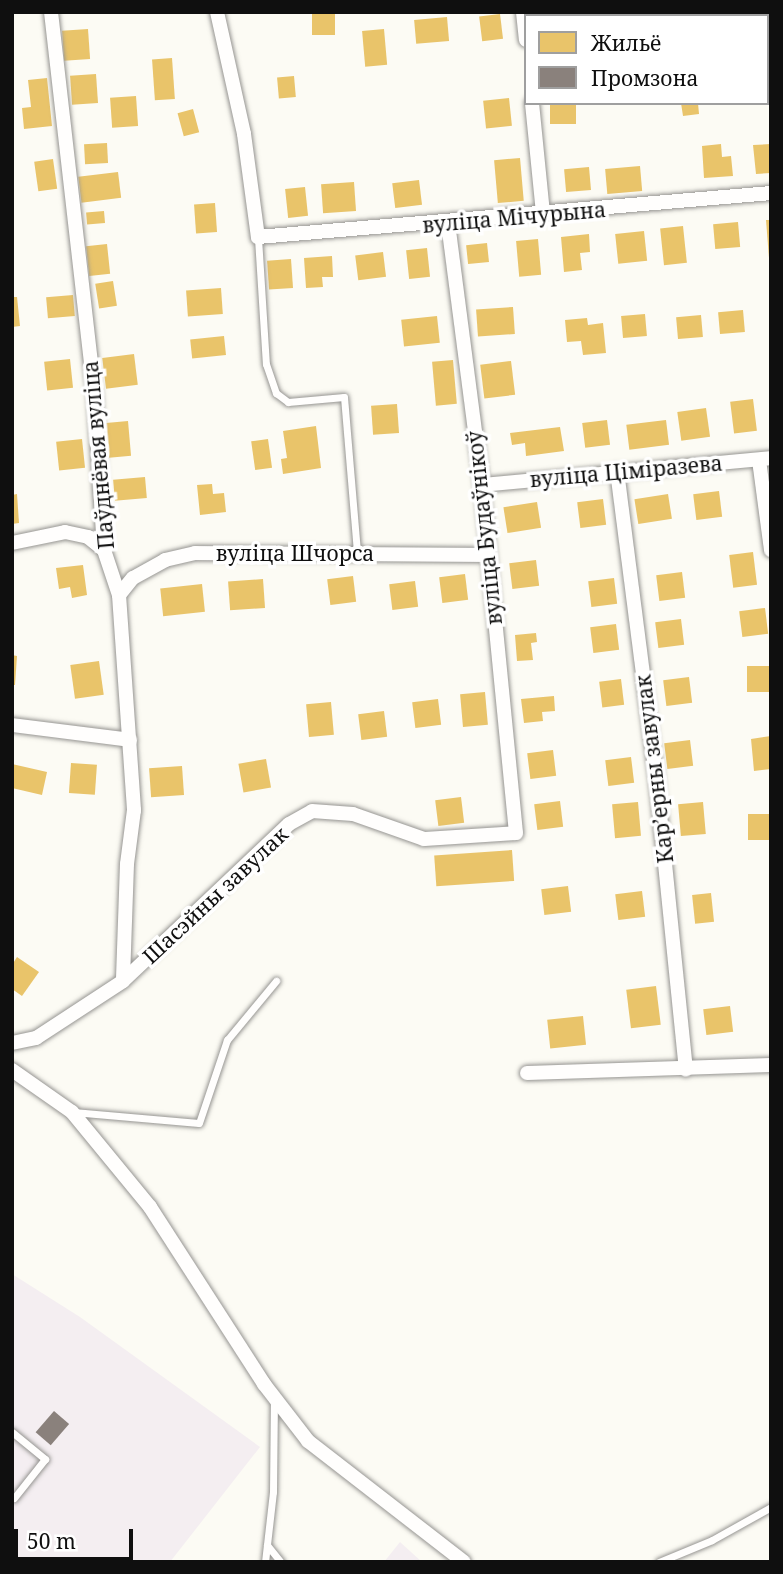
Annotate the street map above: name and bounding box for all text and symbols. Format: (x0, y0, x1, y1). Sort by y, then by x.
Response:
legend (524, 14, 769, 105)
text: Жильё (591, 29, 661, 57)
text: Промзона (591, 64, 699, 92)
street label: вуліца Мічурына (421, 196, 607, 238)
street label: Паўднёвая вуліца (77, 360, 119, 550)
street label: вуліца Будаўнікоў (461, 430, 507, 626)
street label: вуліца Ціміразева (529, 450, 723, 492)
street label: вуліца Шчорса (216, 540, 374, 566)
street label: Карʼерны завулак (630, 673, 678, 865)
street label: Шасэйны завулак (137, 821, 293, 969)
scale bar (18, 1514, 136, 1558)
text: 50 m (27, 1527, 76, 1555)

